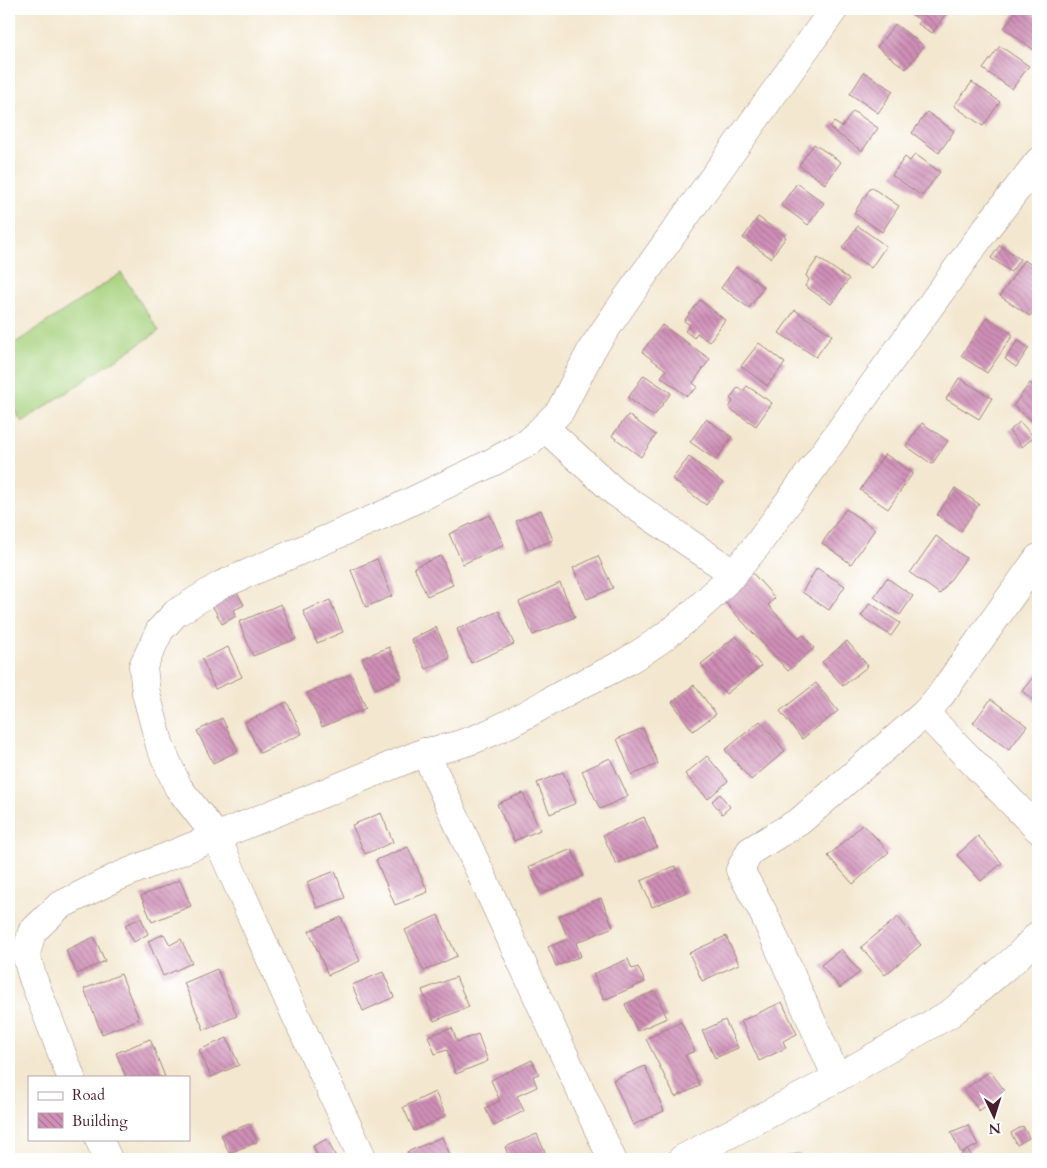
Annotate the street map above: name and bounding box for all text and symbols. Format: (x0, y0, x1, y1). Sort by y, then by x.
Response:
legend (28, 1076, 190, 1140)
text: Road (72, 1085, 105, 1105)
north arrow (970, 1090, 1020, 1140)
text: Building (72, 1111, 128, 1131)
text: N (988, 1119, 1002, 1138)

